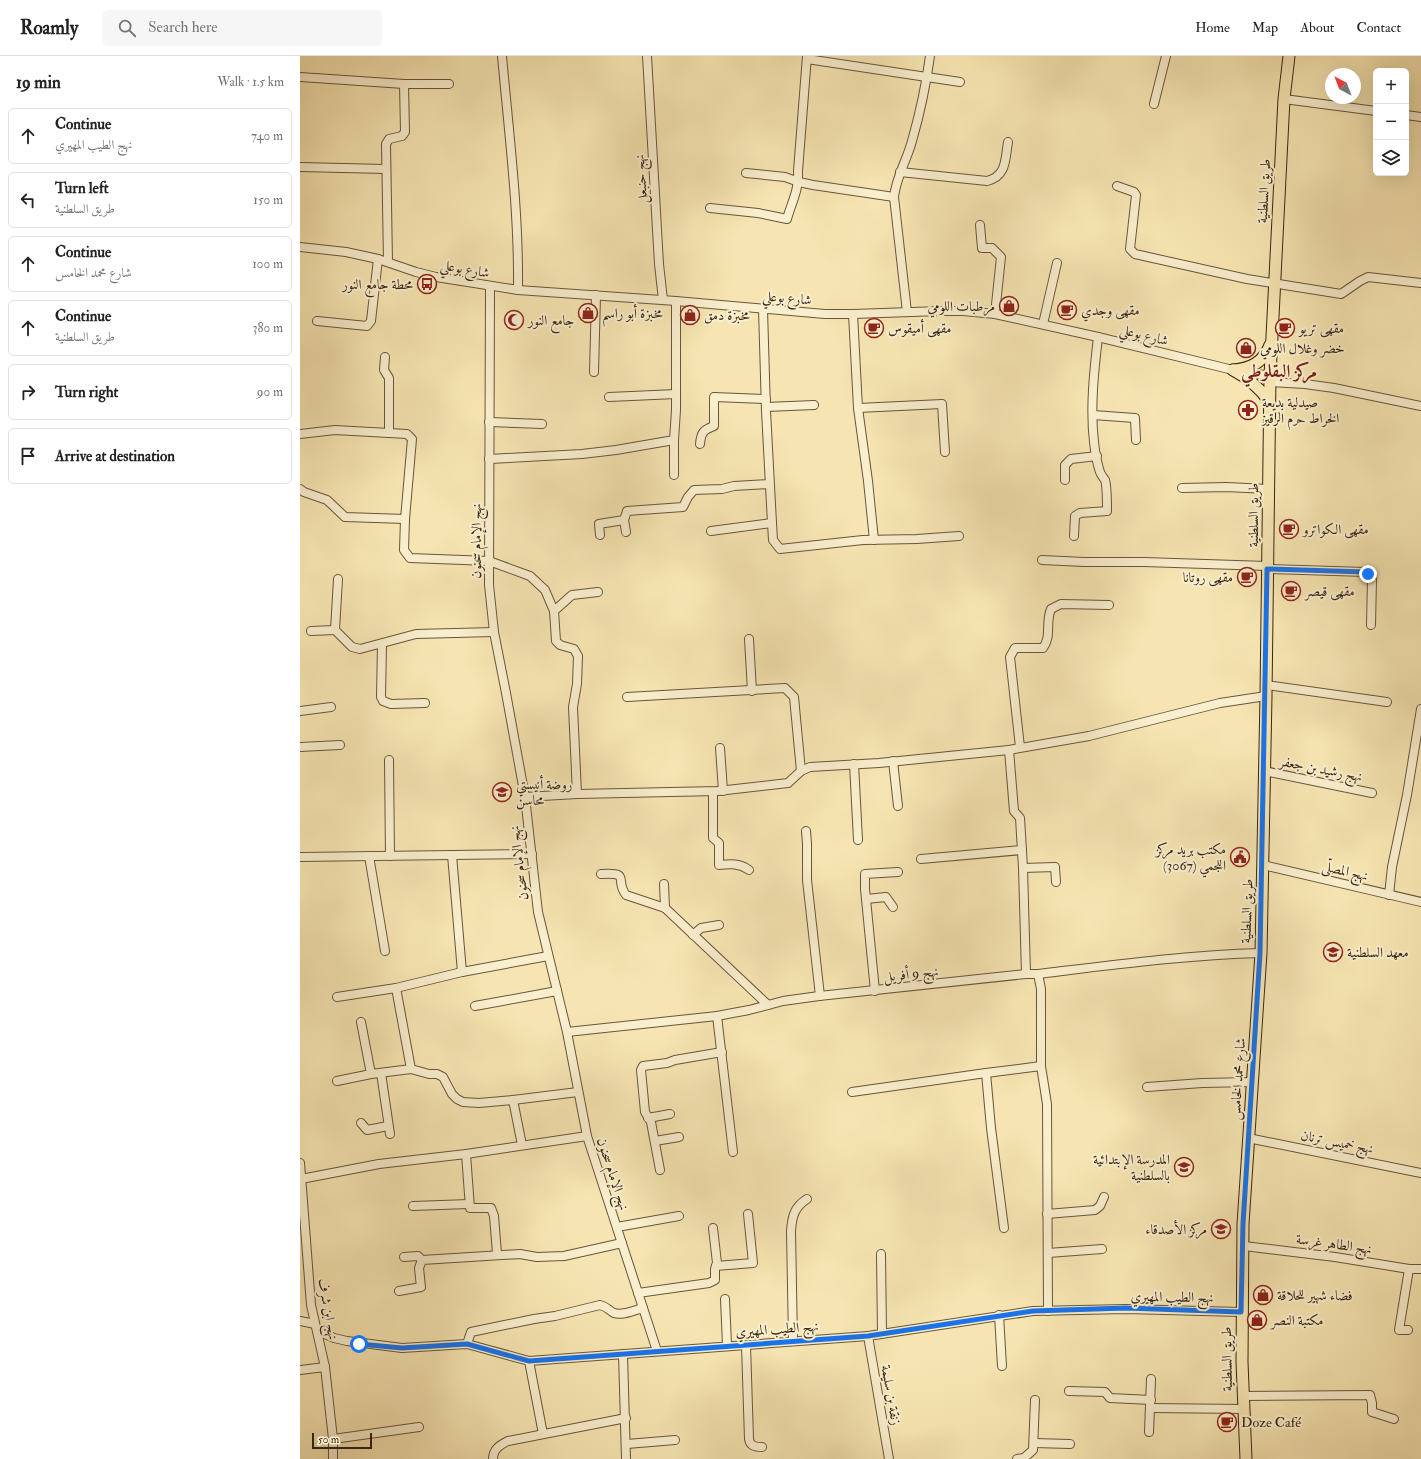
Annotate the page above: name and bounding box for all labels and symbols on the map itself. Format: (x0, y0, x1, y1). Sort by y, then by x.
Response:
north arrow (1325, 68, 1361, 104)
street label: نهج حنبعل (631, 153, 655, 204)
street label: طريق السلطنية (1254, 158, 1274, 224)
street label: شارع بوعلي (438, 256, 491, 286)
bus stop icon: محطة جامع النور (416, 273, 438, 295)
place label: محطة جامع النور (340, 276, 414, 298)
street label: شارع بوعلي (761, 287, 812, 313)
shop icon: مرطبات اللومي (998, 295, 1020, 317)
place label: مرطبات اللومي (927, 298, 995, 318)
cafe icon: مقهى وجدي (1056, 299, 1078, 321)
shop icon: مخبزة أبو راسم (577, 302, 599, 324)
place label: مقهى وجدي (1081, 302, 1140, 322)
place label: مخبزة أبو راسم (602, 303, 663, 327)
shop icon: مخبزة دمق (679, 304, 701, 326)
place label: مخبزة دمق (704, 307, 750, 324)
mosque icon: جامع النور (503, 309, 525, 331)
place label: جامع النور (526, 312, 574, 334)
cafe icon: مقهى أميقوس (863, 317, 885, 339)
cafe icon: مقهى تريو (1274, 317, 1296, 339)
place label: مقهى أميقوس (888, 318, 951, 338)
place label: مقهى تريو (1297, 320, 1344, 338)
street label: شارع بوعلي (1117, 321, 1170, 353)
shop icon: خضر وغلال اللومي (1235, 337, 1257, 359)
place label: خضر وغلال اللومي (1260, 340, 1345, 360)
district label: مركز البقلوطي (1241, 360, 1317, 388)
place label: صيدلية بديعة الخراط حرم الرقيز (1260, 394, 1339, 431)
pharmacy icon: صيدلية بديعة الخراط حرم الرقيز (1237, 399, 1259, 421)
street label: طريق السلطنية (1245, 483, 1262, 547)
street label: نهج الإمام سحنون (468, 503, 489, 579)
cafe icon: مقهى الكواترو (1278, 518, 1300, 540)
place label: مقهى الكواترو (1301, 521, 1369, 539)
route end (1359, 565, 1377, 583)
cafe icon: مقهى روتانا (1236, 566, 1258, 588)
place label: مقهى روتانا (1183, 569, 1233, 587)
cafe icon: مقهى قيصر (1280, 580, 1302, 602)
place label: مقهى قيصر (1303, 583, 1355, 601)
street label: نهج رشيد بن جعفر (1276, 752, 1364, 789)
place label: روضة أنيستي محاسن (516, 774, 572, 810)
school or university icon: روضة أنيستي محاسن (491, 781, 513, 803)
street label: نهج الإمام سحنون (506, 824, 536, 901)
place label: مكتب بريد مركز اللجمي (3067) (1154, 841, 1226, 878)
public building icon: مكتب بريد مركز اللجمي (3067) (1229, 846, 1251, 868)
street label: نهج المصلّى (1319, 856, 1370, 888)
street label: طريق السلطنية (1237, 878, 1257, 944)
school or university icon: معهد السلطنية (1322, 941, 1344, 963)
place label: معهد السلطنية (1347, 944, 1409, 961)
street label: نهج 9 أفريل (883, 961, 940, 989)
street label: شارع محمد الخامس (1227, 1037, 1252, 1121)
street label: نهج خميس ترنان (1299, 1127, 1375, 1161)
street label: نهج الإمام سحنون (589, 1136, 633, 1214)
place label: المدرسة الإبتدائية بالسلطنية (1093, 1151, 1170, 1184)
school or university icon: المدرسة الإبتدائية بالسلطنية (1173, 1156, 1195, 1178)
school or university icon: مركز الأصدقاء (1210, 1218, 1232, 1240)
place label: مركز الأصدقاء (1145, 1219, 1207, 1239)
street label: نهج الطاهر غرسة (1294, 1230, 1373, 1262)
street label: نهج ابن شرف (310, 1277, 342, 1342)
shop icon: فضاء شهير للحلاقة (1252, 1284, 1274, 1306)
place label: فضاء شهير للحلاقة (1277, 1287, 1353, 1305)
street label: نهج الطيب المهيري (1130, 1288, 1214, 1310)
shop icon: مكتبة النصر (1246, 1309, 1268, 1331)
place label: مكتبة النصر (1269, 1312, 1324, 1330)
street label: نهج الطيب المهيري (735, 1318, 819, 1344)
street label: طريق السلطنية (1218, 1326, 1236, 1391)
route start (350, 1335, 368, 1353)
street label: زنقة بن سليمة (877, 1363, 905, 1427)
cafe icon: Doze Café (1216, 1411, 1238, 1433)
place label: Doze Café (1241, 1414, 1301, 1431)
scale bar (312, 1431, 372, 1450)

